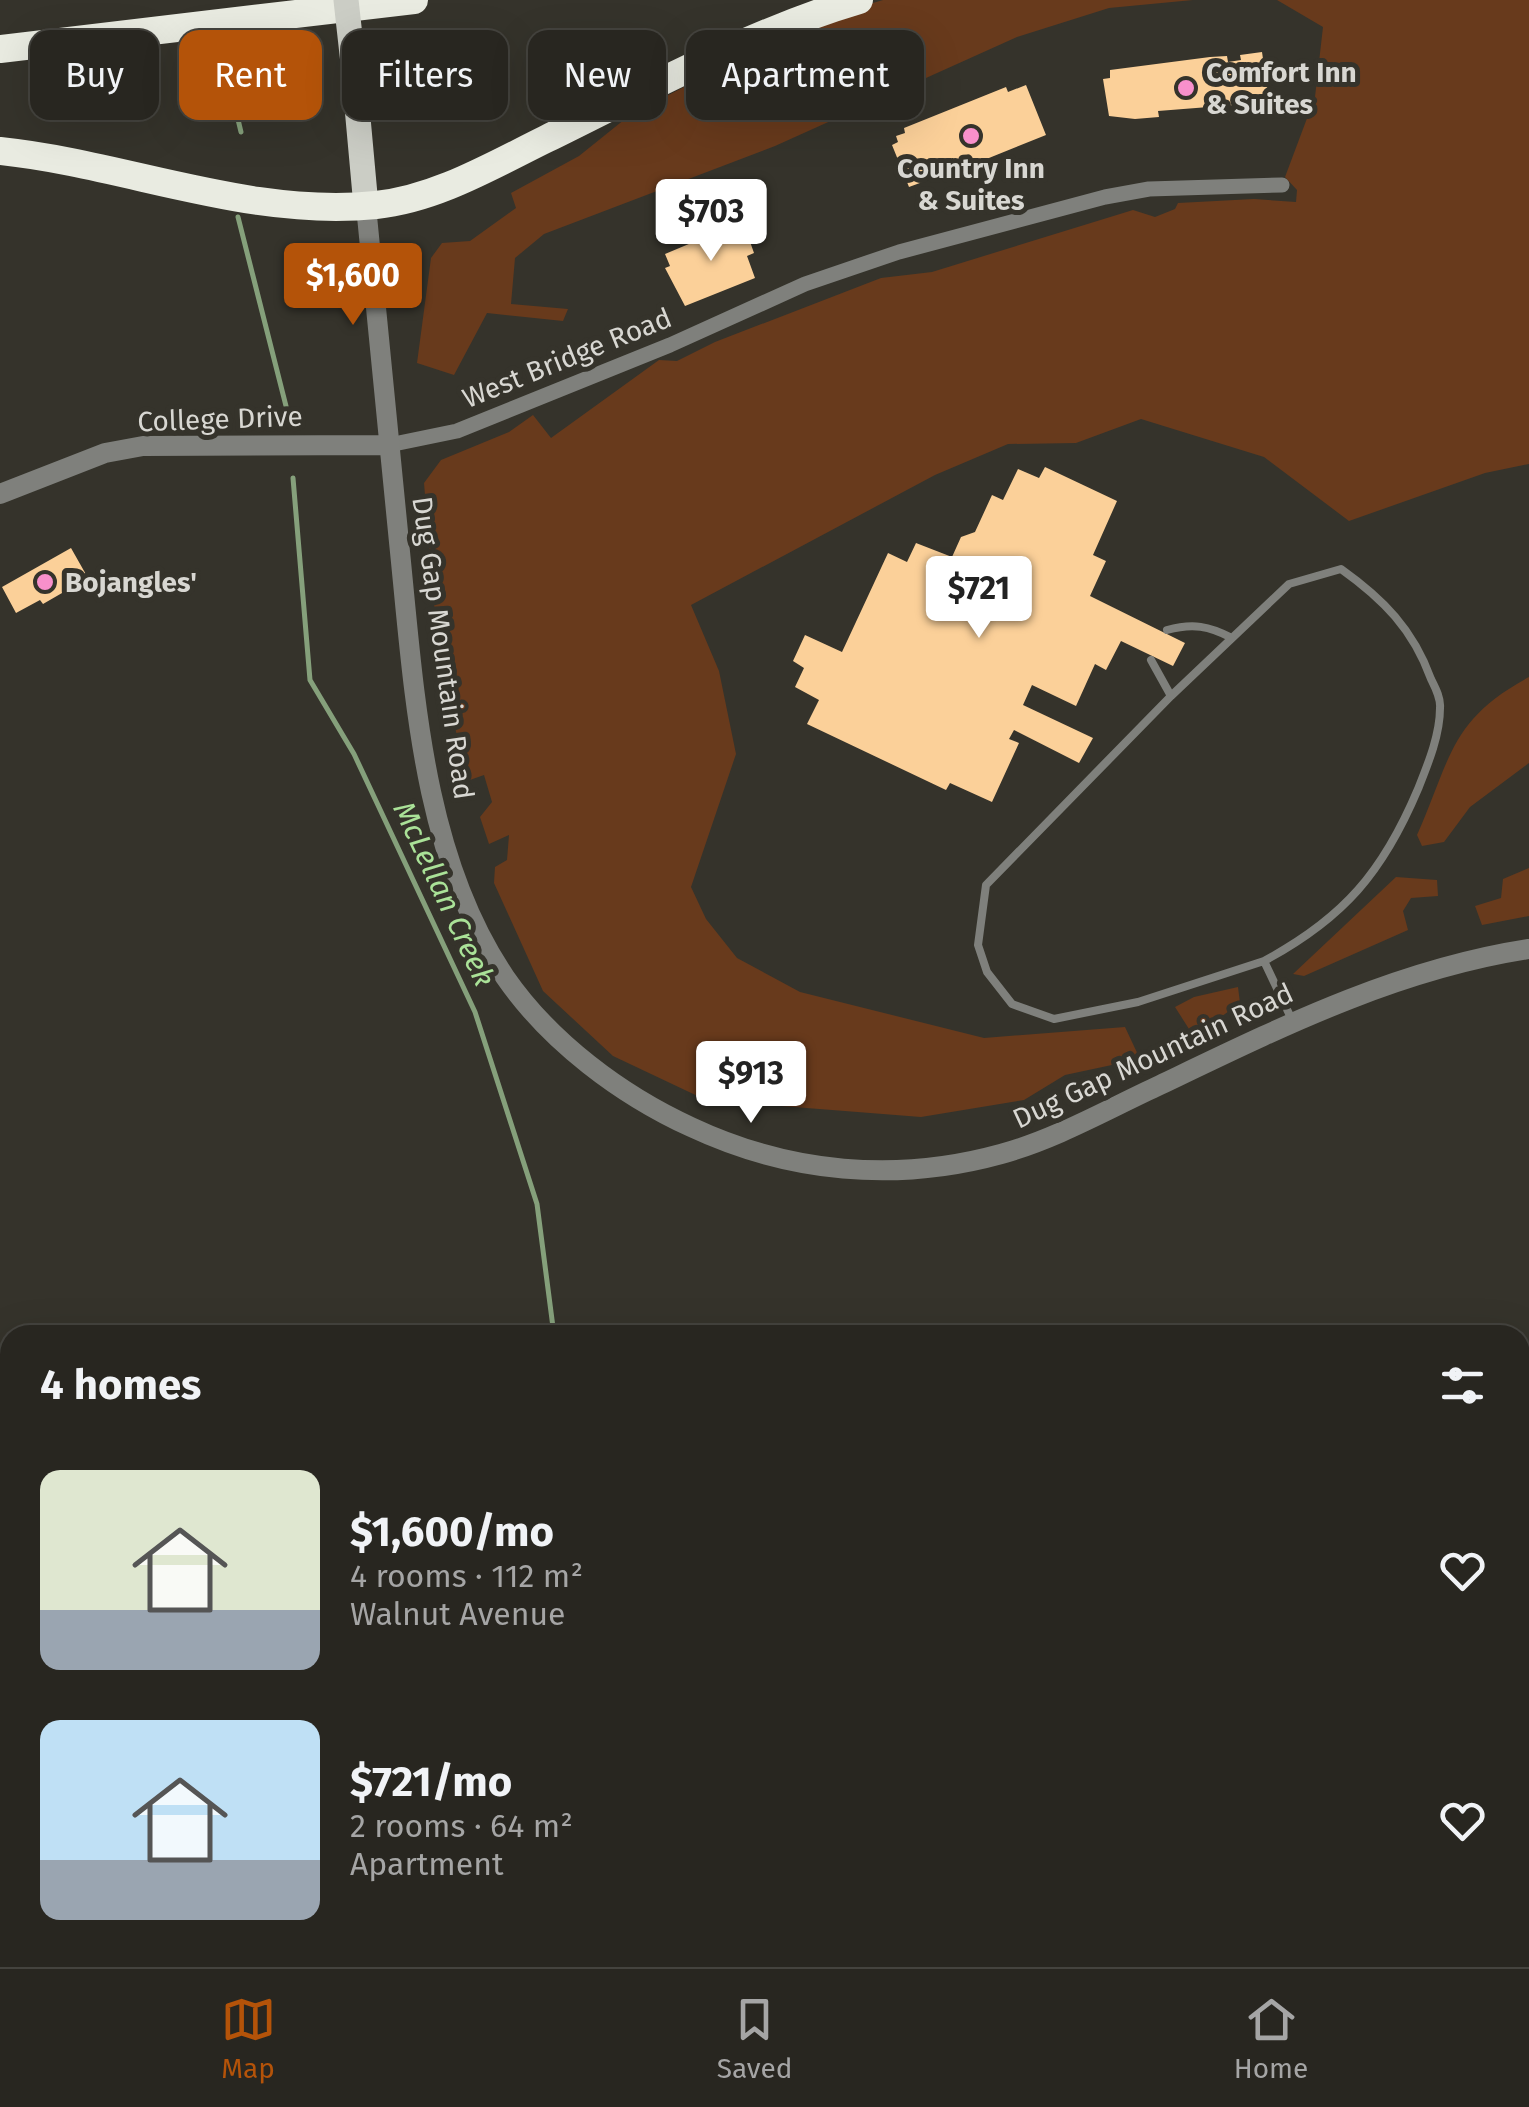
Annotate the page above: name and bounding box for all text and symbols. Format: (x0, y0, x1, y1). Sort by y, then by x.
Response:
chip: Buy (30, 30, 159, 120)
chip: Rent (179, 30, 322, 120)
chip: Filters (342, 30, 508, 120)
chip: New (528, 30, 666, 120)
chip: Apartment (686, 30, 924, 120)
place label: Comfort Inn & Suites (1206, 56, 1357, 121)
marker: Comfort Inn & Suites (1175, 77, 1197, 99)
marker: Country Inn & Suites (960, 125, 982, 147)
place label: Country Inn & Suites (897, 152, 1045, 217)
pin: $703 (652, 179, 770, 264)
text: $703 (678, 192, 744, 230)
pin: $1,600 (272, 243, 434, 328)
text: $1,600 (306, 256, 400, 294)
street label: West Bridge Road (458, 301, 676, 415)
street label: College Drive (137, 400, 303, 438)
street label: Dug Gap Mountain Road (405, 494, 481, 802)
pin: $721 (920, 556, 1038, 641)
place label: Bojangles' (65, 566, 197, 599)
text: $721 (948, 569, 1010, 607)
marker: Bojangles' (34, 571, 56, 593)
water label: McLellan Creek (385, 796, 503, 992)
street label: Dug Gap Mountain Road (1008, 976, 1298, 1136)
pin: $913 (692, 1041, 810, 1126)
text: $913 (718, 1054, 784, 1092)
icon: filters (1435, 1358, 1490, 1413)
text: 4 homes (40, 1360, 201, 1410)
text: $1,600/mo (350, 1507, 554, 1557)
icon: home (120, 1510, 240, 1630)
icon: heart (1435, 1543, 1490, 1598)
text: 4 rooms · 112 m² (350, 1557, 583, 1595)
text: Walnut Avenue (350, 1595, 566, 1633)
text: $721/mo (350, 1757, 512, 1807)
icon: home (120, 1760, 240, 1880)
icon: heart (1435, 1793, 1490, 1848)
text: 2 rooms · 64 m² (350, 1807, 573, 1845)
text: Apartment (350, 1845, 504, 1883)
tab: Map (221, 1992, 276, 2085)
tab: Saved (717, 1992, 793, 2085)
tab: Home (1234, 1992, 1308, 2085)

